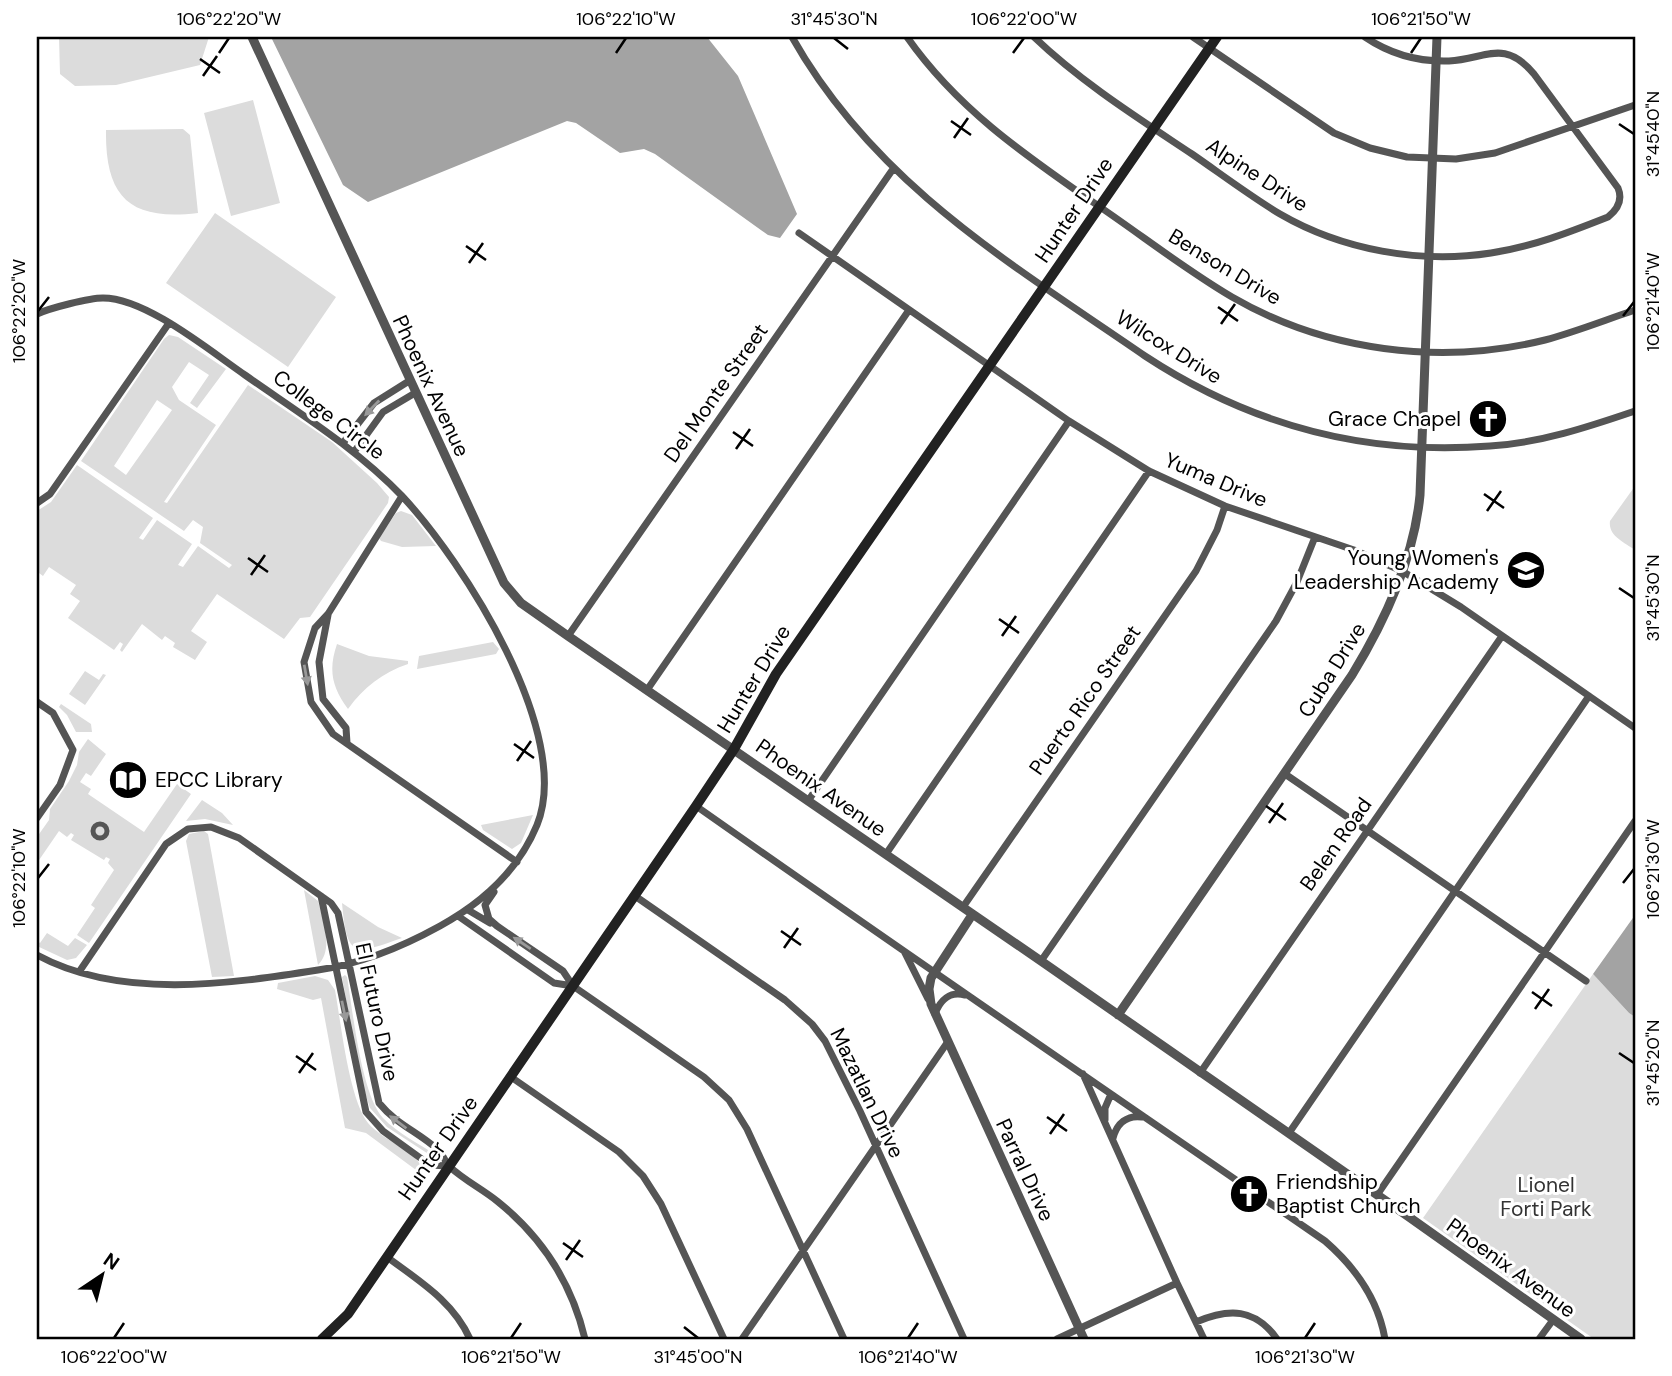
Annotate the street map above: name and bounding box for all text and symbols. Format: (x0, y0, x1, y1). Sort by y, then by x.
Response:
text: 106°22'20"W (177, 7, 281, 31)
text: 106°22'10"W (576, 7, 676, 31)
text: 31°45'30"N (790, 7, 878, 31)
text: 106°22'00"W (971, 7, 1077, 31)
text: 106°21'50"W (1371, 7, 1471, 31)
text: 31°45'40"N (1641, 91, 1665, 177)
street label: Alpine Drive (1201, 132, 1313, 218)
street label: Hunter Drive (1028, 152, 1120, 268)
street label: Benson Drive (1163, 222, 1287, 312)
text: 106°21'40"W (1641, 252, 1665, 352)
text: 106°22'20"W (7, 259, 31, 363)
street label: Wilcox Drive (1111, 303, 1227, 391)
street label: Phoenix Avenue (386, 311, 476, 461)
street label: Del Monte Street (658, 318, 774, 468)
street label: College Circle (267, 364, 391, 466)
church icon: Grace Chapel (1467, 398, 1509, 440)
one-way arrow (364, 399, 381, 416)
place label: Grace Chapel (1328, 405, 1461, 433)
street label: Yuma Drive (1160, 446, 1272, 514)
place label: Young Women's Leadership Academy (1294, 544, 1499, 596)
school or university icon: Young Women's Leadership Academy (1505, 549, 1547, 591)
text: 31°45'30"N (1641, 554, 1665, 642)
street label: Cuba Drive (1292, 617, 1372, 723)
street label: Puerto Rico Street (1023, 619, 1147, 781)
street label: Hunter Drive (711, 620, 797, 738)
one-way arrow (301, 664, 312, 686)
street label: Phoenix Avenue (750, 733, 892, 843)
library icon: EPCC Library (107, 759, 149, 801)
place label: EPCC Library (155, 766, 283, 794)
street label: Belen Road (1294, 792, 1378, 896)
text: 106°21'30"W (1641, 819, 1665, 919)
text: 106°22'10"W (7, 828, 31, 928)
one-way arrow (513, 936, 531, 950)
street label: El Futuro Drive (349, 940, 405, 1084)
one-way arrow (339, 1000, 350, 1022)
text: 31°45'20"N (1641, 1020, 1665, 1106)
street label: Mazatlan Drive (823, 1023, 911, 1163)
street label: Hunter Drive (392, 1090, 484, 1206)
street label: Parral Drive (989, 1114, 1061, 1226)
one-way arrow (388, 1115, 407, 1129)
place label: Friendship Baptist Church (1276, 1168, 1421, 1220)
park label: Lionel Forti Park (1500, 1171, 1592, 1223)
church icon: Friendship Baptist Church (1228, 1173, 1270, 1215)
street label: Phoenix Avenue (1441, 1212, 1581, 1324)
north arrow (66, 1240, 136, 1310)
text: N (99, 1247, 124, 1276)
text: 106°22'00"W (61, 1345, 167, 1369)
text: 106°21'50"W (461, 1345, 561, 1369)
text: 31°45'00"N (654, 1345, 742, 1369)
text: 106°21'40"W (858, 1345, 958, 1369)
text: 106°21'30"W (1255, 1345, 1355, 1369)

